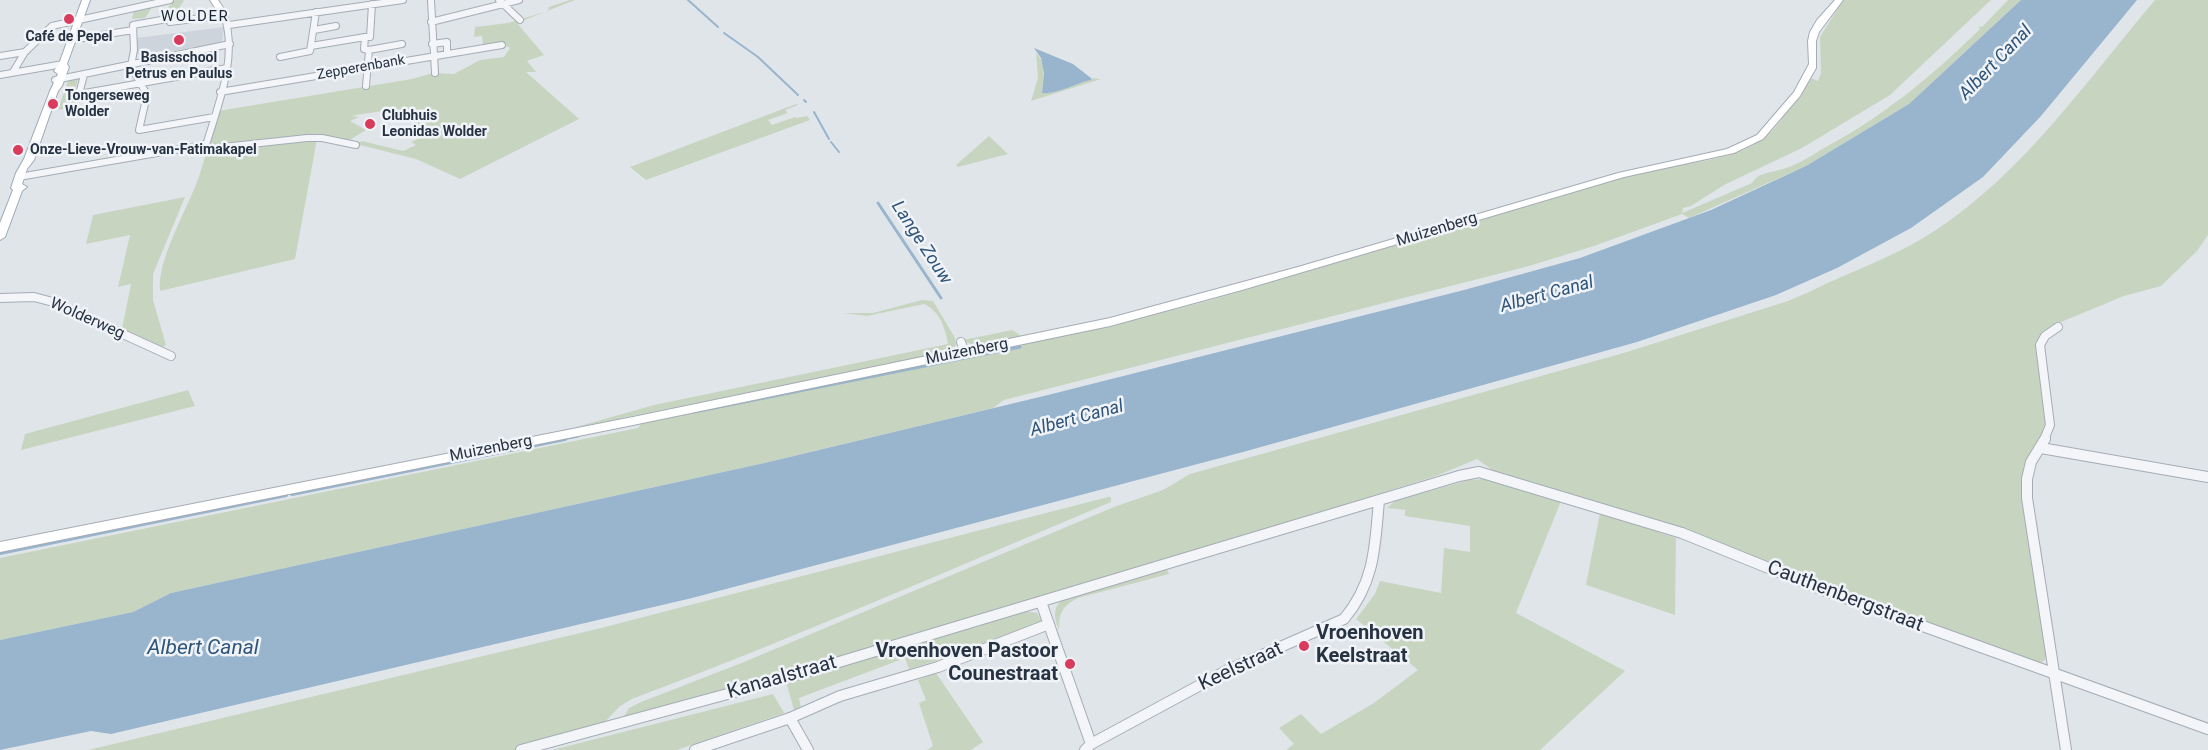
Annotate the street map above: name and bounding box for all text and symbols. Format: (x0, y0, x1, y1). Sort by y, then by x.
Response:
district label: WOLDER (161, 8, 229, 26)
marker: Café de Pepel (62, 12, 76, 26)
water label: Albert Canal (1955, 21, 2037, 105)
place label: Café de Pepel (25, 29, 113, 45)
marker: Basisschool Petrus en Paulus (172, 33, 186, 47)
place label: Basisschool Petrus en Paulus (126, 50, 232, 82)
street label: Zepperenbank (316, 52, 406, 84)
place label: Tongerseweg Wolder (65, 88, 150, 120)
marker: Tongerseweg Wolder (46, 97, 60, 111)
place label: Clubhuis Leonidas Wolder (382, 108, 487, 140)
marker: Clubhuis Leonidas Wolder (363, 117, 377, 131)
place label: Onze-Lieve-Vrouw-van-Fatimakapel (30, 142, 257, 158)
marker: Onze-Lieve-Vrouw-van-Fatimakapel (11, 143, 25, 157)
water label: Lange Zouw (886, 197, 956, 289)
street label: Muizenberg (1394, 209, 1480, 251)
water label: Albert Canal (1498, 272, 1596, 318)
street label: Wolderweg (47, 294, 127, 344)
street label: Muizenberg (924, 335, 1010, 369)
water label: Albert Canal (1028, 396, 1126, 442)
street label: Muizenberg (448, 432, 534, 466)
street label: Cauthenbergstraat (1764, 556, 1926, 638)
place label: Vroenhoven Keelstraat (1316, 622, 1423, 669)
water label: Albert Canal (147, 636, 259, 662)
street label: Keelstraat (1195, 637, 1287, 697)
marker: Vroenhoven Keelstraat (1297, 639, 1311, 653)
place label: Vroenhoven Pastoor Counestraat (875, 640, 1058, 687)
street label: Kanaalstraat (725, 651, 839, 705)
marker: Vroenhoven Pastoor Counestraat (1063, 657, 1077, 671)

